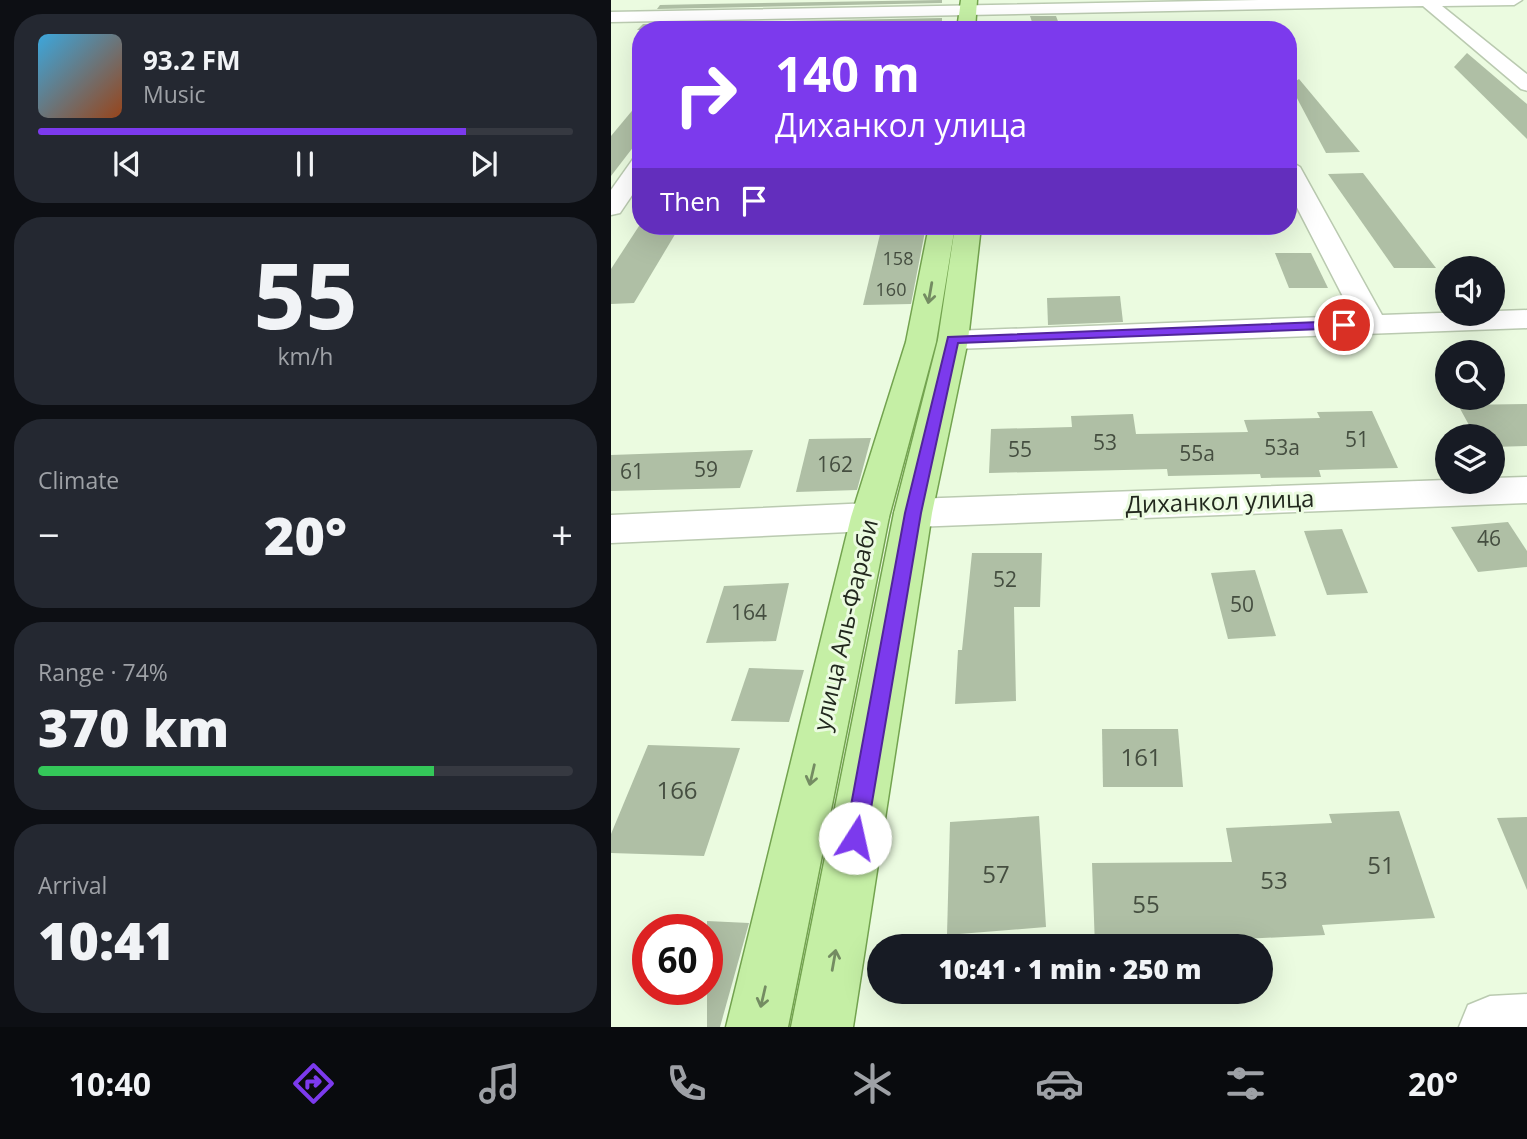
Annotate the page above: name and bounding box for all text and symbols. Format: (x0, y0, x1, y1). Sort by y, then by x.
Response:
text: 140 m (775, 40, 920, 106)
text: 93.2 FM (143, 42, 241, 78)
icon: right (660, 49, 751, 140)
text: Music (143, 78, 206, 110)
text: Диханкол улица (775, 103, 1027, 146)
icon: previous (108, 145, 146, 183)
icon: pause (286, 145, 324, 183)
icon: next (465, 145, 503, 183)
icon: arrive (735, 182, 773, 220)
text: Then (660, 183, 721, 219)
text: 55 (253, 232, 358, 356)
house number: 158 (883, 246, 913, 270)
map controls (1435, 256, 1505, 494)
button: sound (1435, 256, 1505, 326)
house number: 160 (876, 277, 906, 301)
one-way arrow (923, 281, 936, 304)
pin (1314, 295, 1374, 355)
icon: arrive (1325, 306, 1363, 344)
text: km/h (278, 340, 333, 372)
button: search (1435, 340, 1505, 410)
button: layers (1435, 424, 1505, 494)
house number: 51 (1345, 425, 1369, 453)
house number: 53 (1093, 428, 1117, 456)
house number: 53а (1264, 433, 1300, 461)
house number: 55 (1008, 435, 1032, 463)
house number: 55а (1179, 439, 1215, 467)
house number: 162 (817, 450, 853, 478)
house number: 59 (694, 455, 718, 483)
house number: 61 (620, 457, 644, 485)
text: Climate (38, 464, 119, 496)
street label: Диханкол улица (1125, 481, 1315, 520)
text: 20° (264, 499, 347, 570)
text: − (38, 508, 60, 560)
text: + (551, 508, 573, 560)
street label: улица Аль-Фараби (804, 516, 885, 734)
house number: 46 (1477, 524, 1501, 552)
house number: 52 (993, 565, 1017, 593)
house number: 50 (1230, 590, 1254, 618)
house number: 164 (731, 598, 767, 626)
text: Range · 74% (38, 656, 168, 688)
text: 370 km (38, 691, 229, 762)
house number: 161 (1120, 740, 1162, 773)
one-way arrow (805, 763, 819, 786)
house number: 166 (656, 773, 698, 806)
position arrow (818, 801, 892, 875)
house number: 51 (1367, 848, 1395, 881)
house number: 57 (982, 857, 1010, 890)
house number: 53 (1260, 863, 1288, 896)
text: Arrival (38, 869, 107, 901)
house number: 55 (1132, 887, 1160, 920)
text: 10:41 (38, 904, 175, 975)
speed limit sign: 60 (632, 914, 723, 1005)
one-way arrow (827, 949, 841, 972)
text: 10:41 · 1 min · 250 m (939, 951, 1201, 987)
one-way arrow (756, 986, 769, 1008)
icon: directions (289, 1059, 338, 1108)
icon: music (475, 1059, 524, 1108)
icon: phone (662, 1059, 711, 1108)
icon: climate (848, 1059, 897, 1108)
icon: car (1035, 1059, 1084, 1108)
icon: filters (1221, 1059, 1270, 1108)
text: 10:40 (69, 1062, 151, 1105)
text: 20° (1408, 1062, 1458, 1105)

